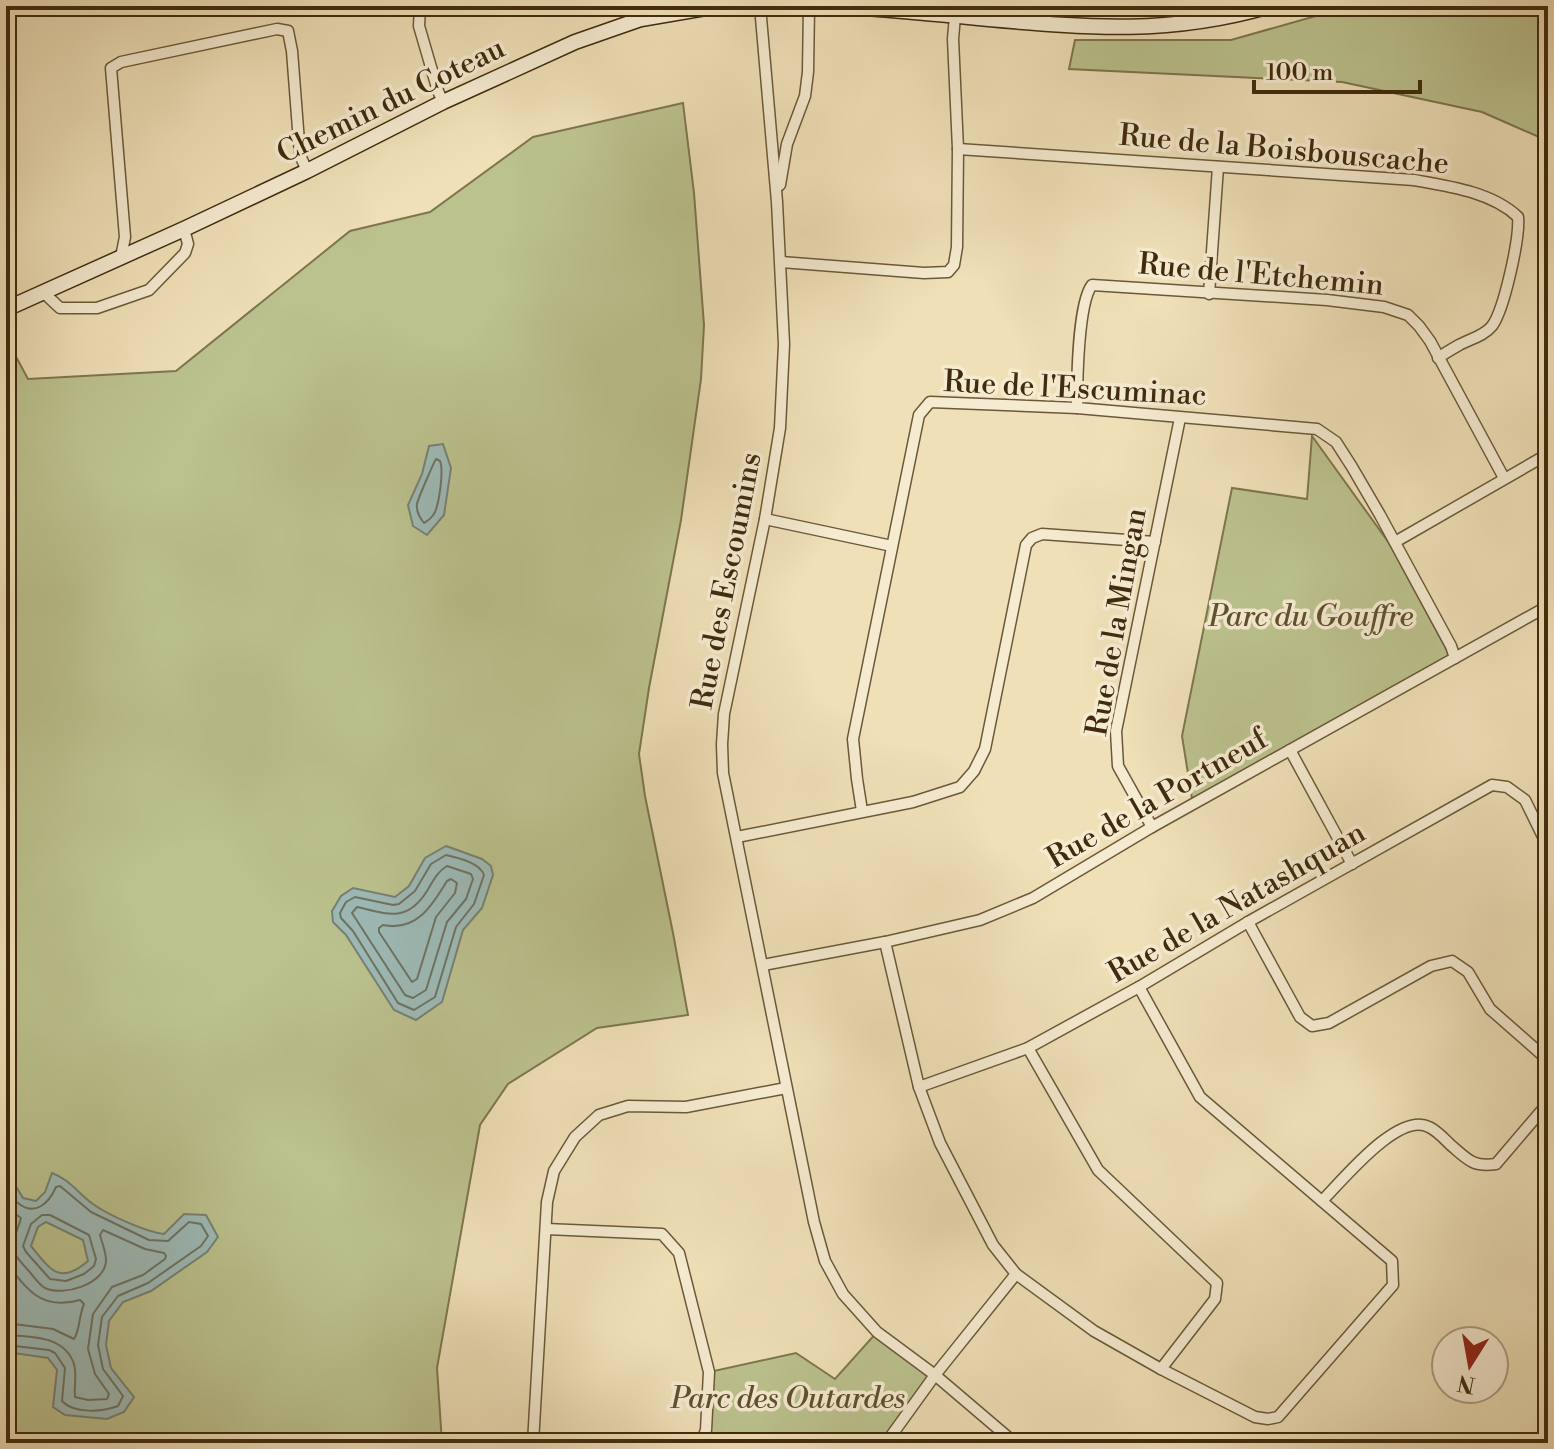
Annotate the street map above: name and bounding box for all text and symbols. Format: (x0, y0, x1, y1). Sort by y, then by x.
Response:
street label: Chemin du Coteau (271, 29, 511, 173)
scale bar (1254, 44, 1420, 94)
text: 100 m (1266, 58, 1333, 88)
street label: Rue de la Boisbouscache (1117, 117, 1451, 183)
street label: Rue de l'Etchemin (1137, 245, 1385, 305)
street label: Rue de l'Escuminac (942, 363, 1208, 415)
street label: Rue des Escoumins (683, 449, 771, 713)
street label: Rue de la Mingan (1078, 505, 1156, 739)
park label: Parc du Gouffre (1208, 598, 1413, 636)
street label: Rue de la Portneuf (1040, 720, 1275, 878)
street label: Rue de la Natashquan (1102, 814, 1373, 992)
north arrow (1430, 1325, 1510, 1405)
text: N (1455, 1368, 1478, 1398)
park label: Parc des Outardes (670, 1380, 905, 1418)

